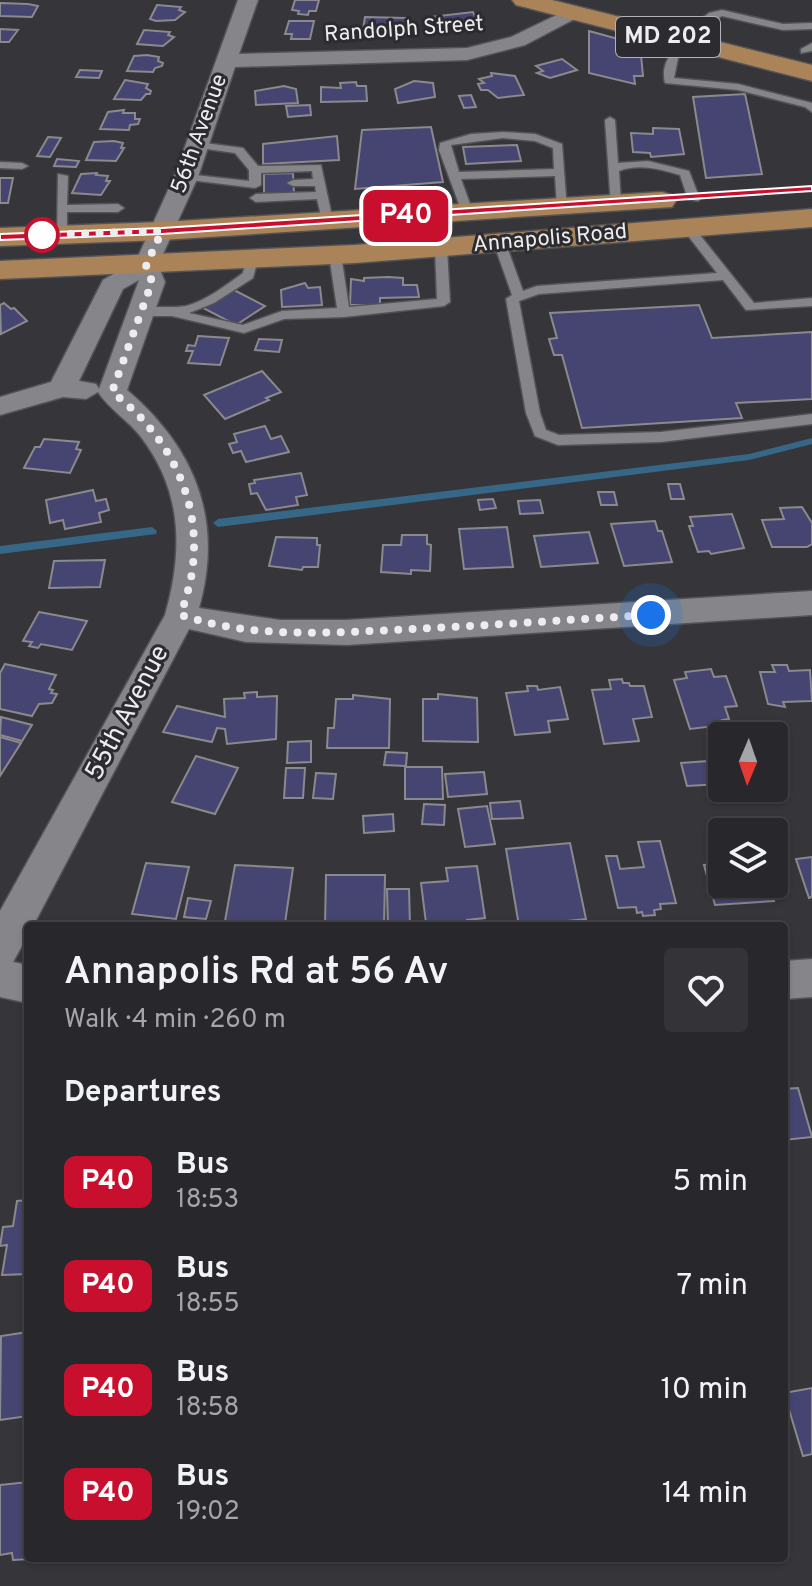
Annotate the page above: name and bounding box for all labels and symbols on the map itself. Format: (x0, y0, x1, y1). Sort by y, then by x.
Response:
street label: Randolph Street (323, 11, 485, 49)
road number: MD 202 (616, 17, 720, 57)
street label: 56th Avenue (166, 71, 234, 197)
line badge: P40 (360, 190, 452, 242)
unlabelled marker (25, 218, 59, 252)
street label: Annapolis Road (472, 219, 628, 259)
your location (631, 595, 671, 635)
street label: 55th Avenue (79, 640, 177, 786)
north arrow (708, 722, 788, 802)

